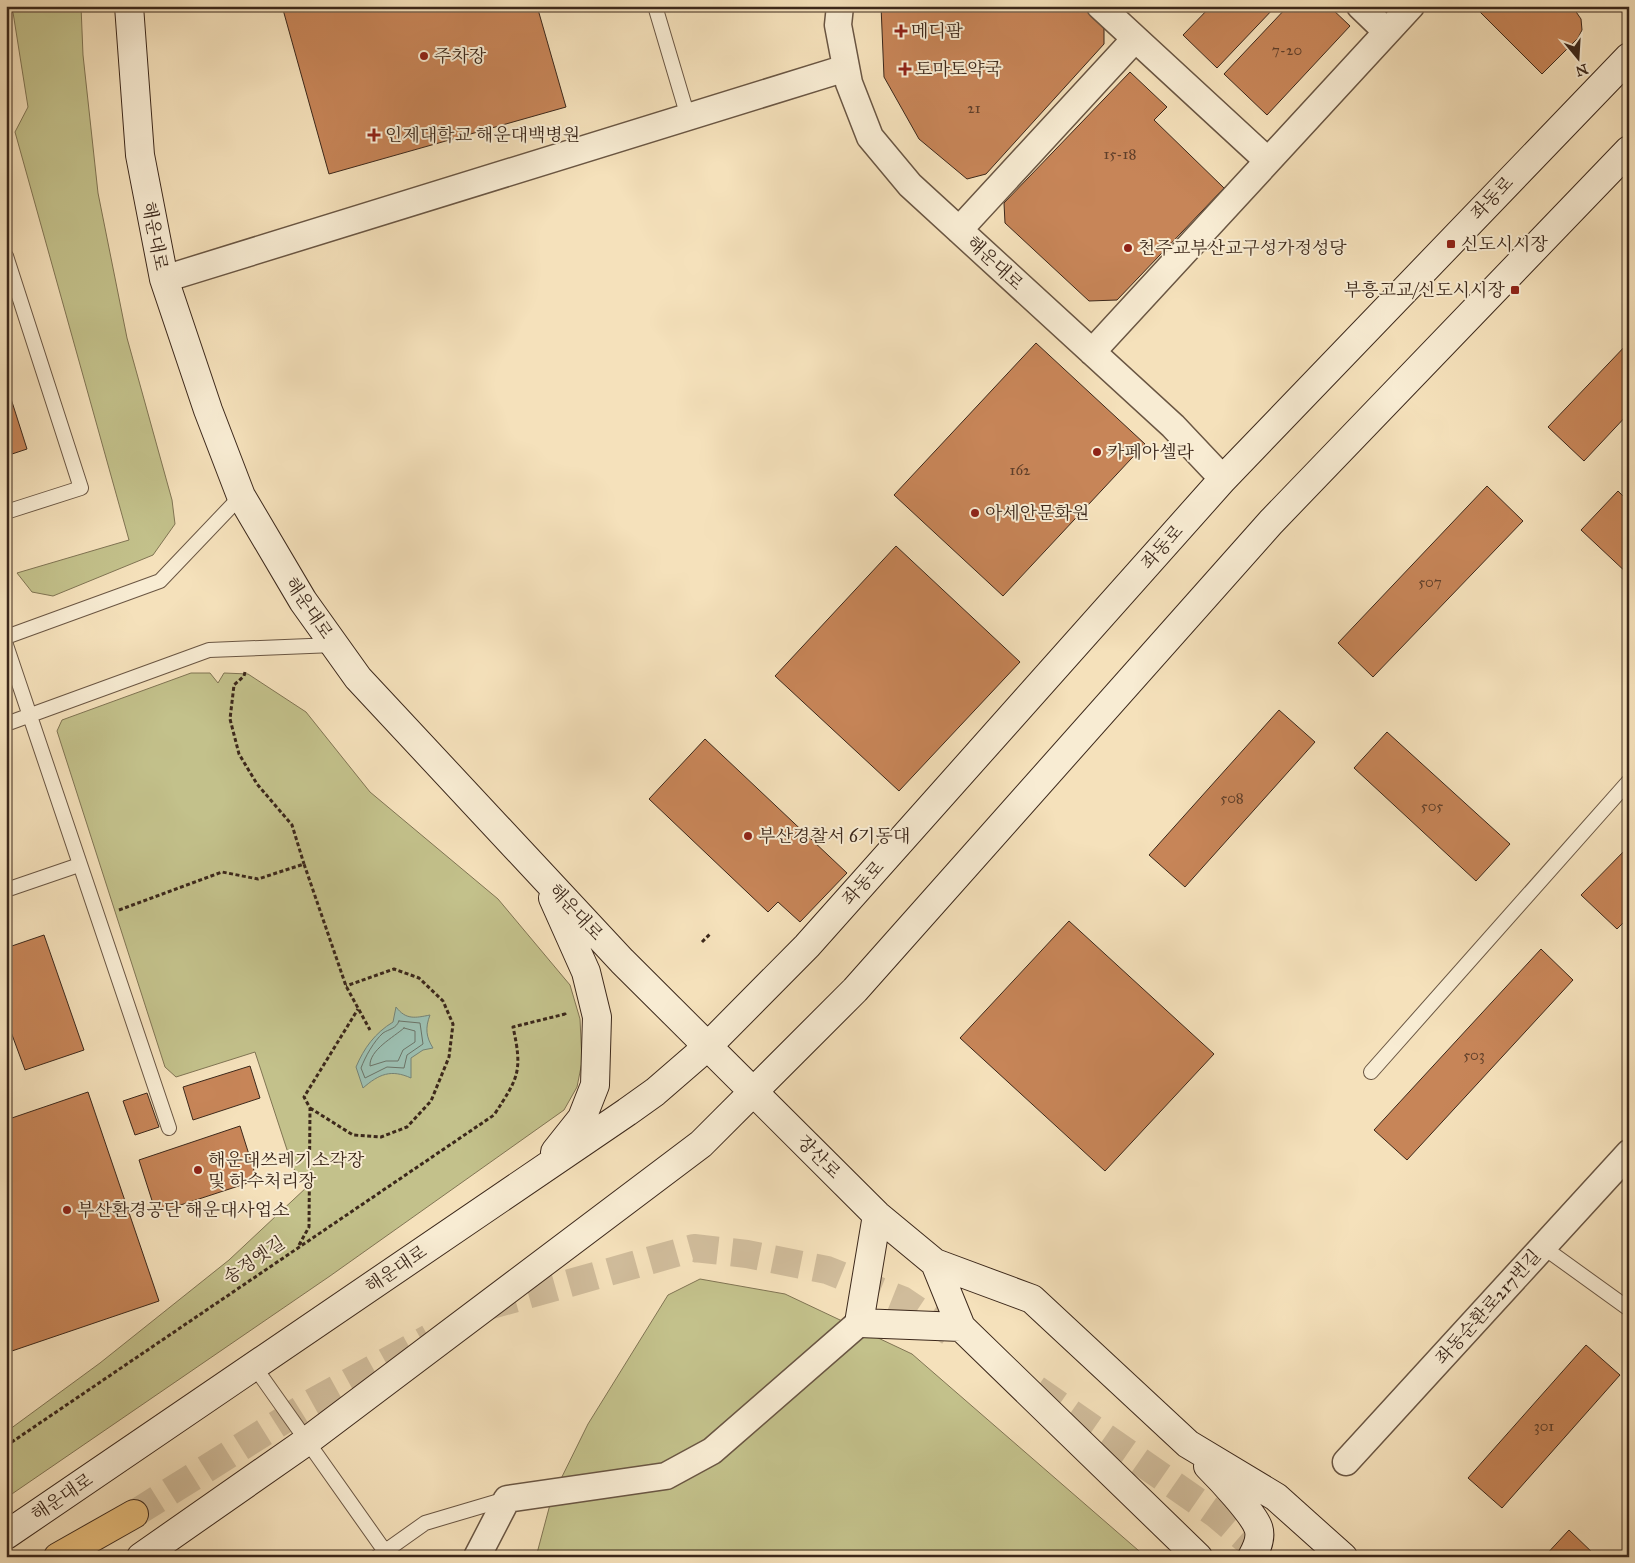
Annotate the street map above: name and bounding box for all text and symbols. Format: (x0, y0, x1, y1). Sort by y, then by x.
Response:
place label: 메디팜 (911, 20, 964, 42)
marker: 메디팜 (895, 25, 907, 37)
north arrow (1552, 32, 1602, 82)
house number: 7-20 (1272, 41, 1302, 59)
place label: 주차장 (434, 45, 487, 67)
marker: 주차장 (418, 50, 430, 62)
place label: 토마토약국 (915, 58, 1002, 80)
text: N (1573, 60, 1590, 80)
marker: 토마토약국 (899, 63, 911, 75)
house number: 21 (967, 99, 981, 117)
place label: 인제대학교 해운대백병원 (385, 124, 580, 146)
marker: 인제대학교 해운대백병원 (367, 128, 381, 142)
house number: 15-18 (1104, 145, 1136, 163)
street label: 좌동로 (1466, 172, 1518, 224)
street label: 해운대로 (138, 200, 172, 272)
street label: 해운대로 (962, 231, 1028, 295)
place label: 신도시시장 (1461, 233, 1549, 255)
place label: 천주교부산교구성가정성당 (1138, 237, 1347, 259)
marker: 신도시시장 (1445, 238, 1457, 250)
marker: 천주교부산교구성가정성당 (1122, 242, 1134, 254)
place label: 부흥고교/신도시시장 (1344, 279, 1506, 301)
marker: 부흥고교/신도시시장 (1509, 284, 1521, 296)
place label: 카페아셀라 (1107, 441, 1195, 463)
marker: 카페아셀라 (1091, 446, 1103, 458)
house number: 162 (1010, 461, 1031, 479)
place label: 아세안문화원 (985, 502, 1089, 524)
marker: 아세안문화원 (969, 507, 981, 519)
street label: 좌동로 (1136, 520, 1188, 574)
street label: 해운대로 (280, 573, 338, 643)
house number: 507 (1418, 573, 1442, 591)
house number: 508 (1220, 789, 1244, 807)
house number: 505 (1421, 797, 1443, 815)
place label: 부산경찰서 6기동대 (758, 825, 910, 847)
marker: 부산경찰서 6기동대 (742, 830, 754, 842)
street label: 좌동로 (837, 856, 889, 910)
street label: 해운대로 (544, 879, 608, 945)
house number: 503 (1463, 1046, 1485, 1064)
street label: 장산로 (793, 1131, 845, 1183)
place label: 해운대쓰레기소각장 및 하수처리장 (208, 1149, 365, 1192)
marker: 해운대쓰레기소각장 및 하수처리장 (192, 1164, 204, 1176)
place label: 부산환경공단 해운대사업소 (77, 1199, 290, 1221)
marker: 부산환경공단 해운대사업소 (61, 1204, 73, 1216)
street label: 송정옛길 (219, 1231, 289, 1289)
street label: 해운대로 (361, 1240, 431, 1298)
street label: 좌동순환로217번길 (1431, 1245, 1545, 1369)
house number: 301 (1534, 1417, 1554, 1435)
street label: 해운대로 (27, 1468, 97, 1526)

